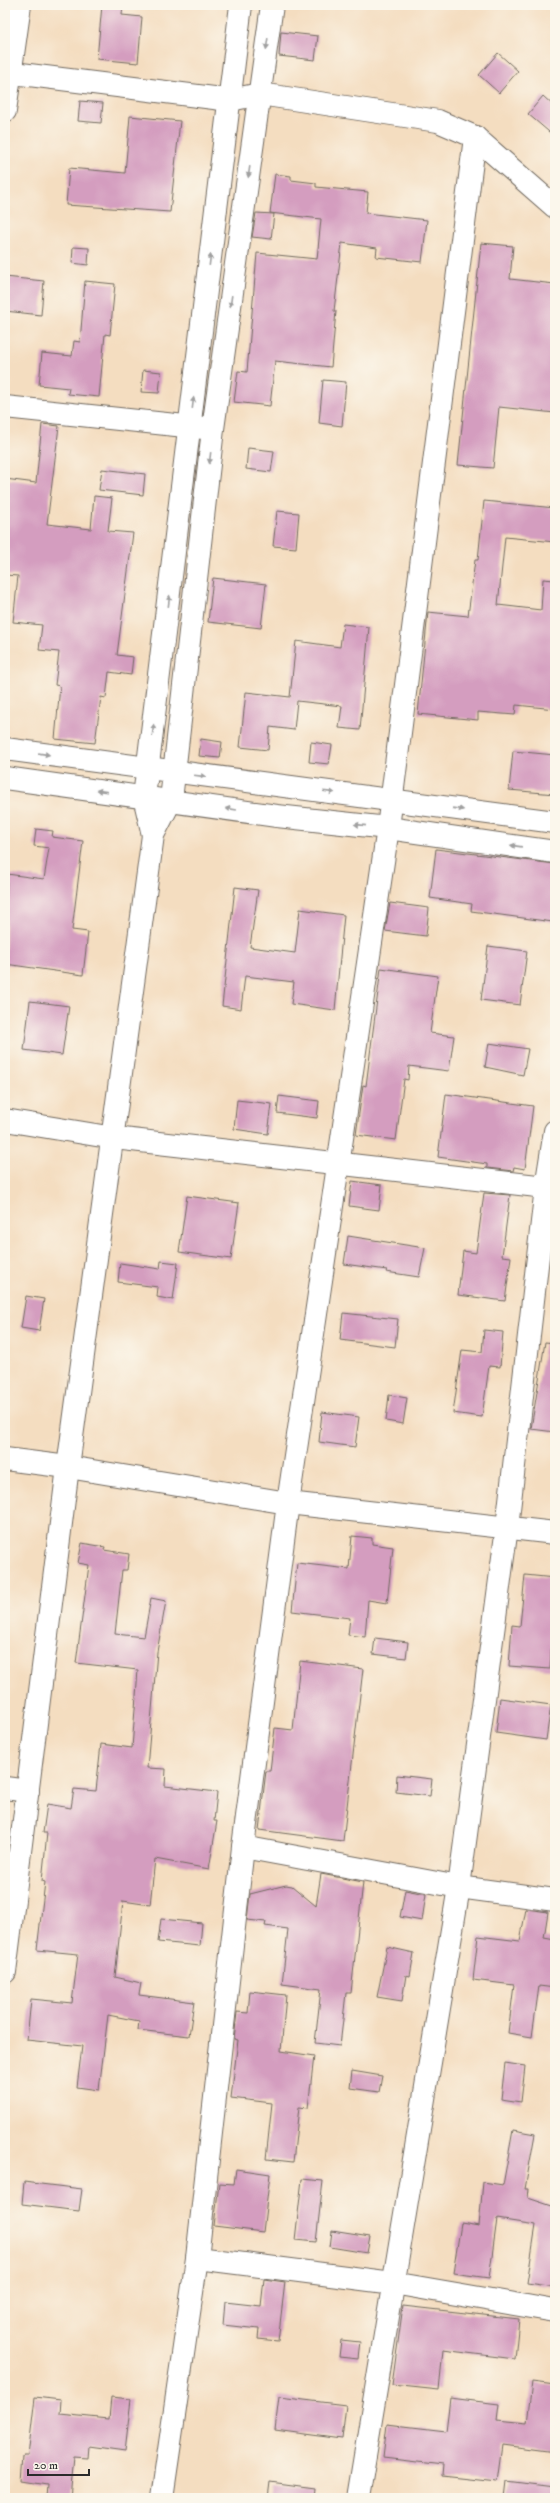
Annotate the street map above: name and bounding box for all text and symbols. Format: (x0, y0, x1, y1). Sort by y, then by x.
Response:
one-way arrow (264, 38, 270, 50)
one-way arrow (246, 166, 252, 178)
one-way arrow (207, 254, 213, 266)
one-way arrow (228, 295, 234, 307)
one-way arrow (190, 397, 196, 409)
one-way arrow (207, 452, 213, 464)
one-way arrow (165, 595, 172, 607)
one-way arrow (150, 724, 156, 736)
one-way arrow (38, 751, 50, 757)
one-way arrow (194, 772, 206, 779)
one-way arrow (96, 788, 108, 794)
one-way arrow (323, 789, 335, 795)
one-way arrow (225, 806, 237, 812)
one-way arrow (452, 806, 464, 812)
one-way arrow (354, 822, 366, 829)
one-way arrow (510, 843, 522, 849)
scale bar (28, 2451, 89, 2477)
text: 20 m (34, 2458, 58, 2473)

